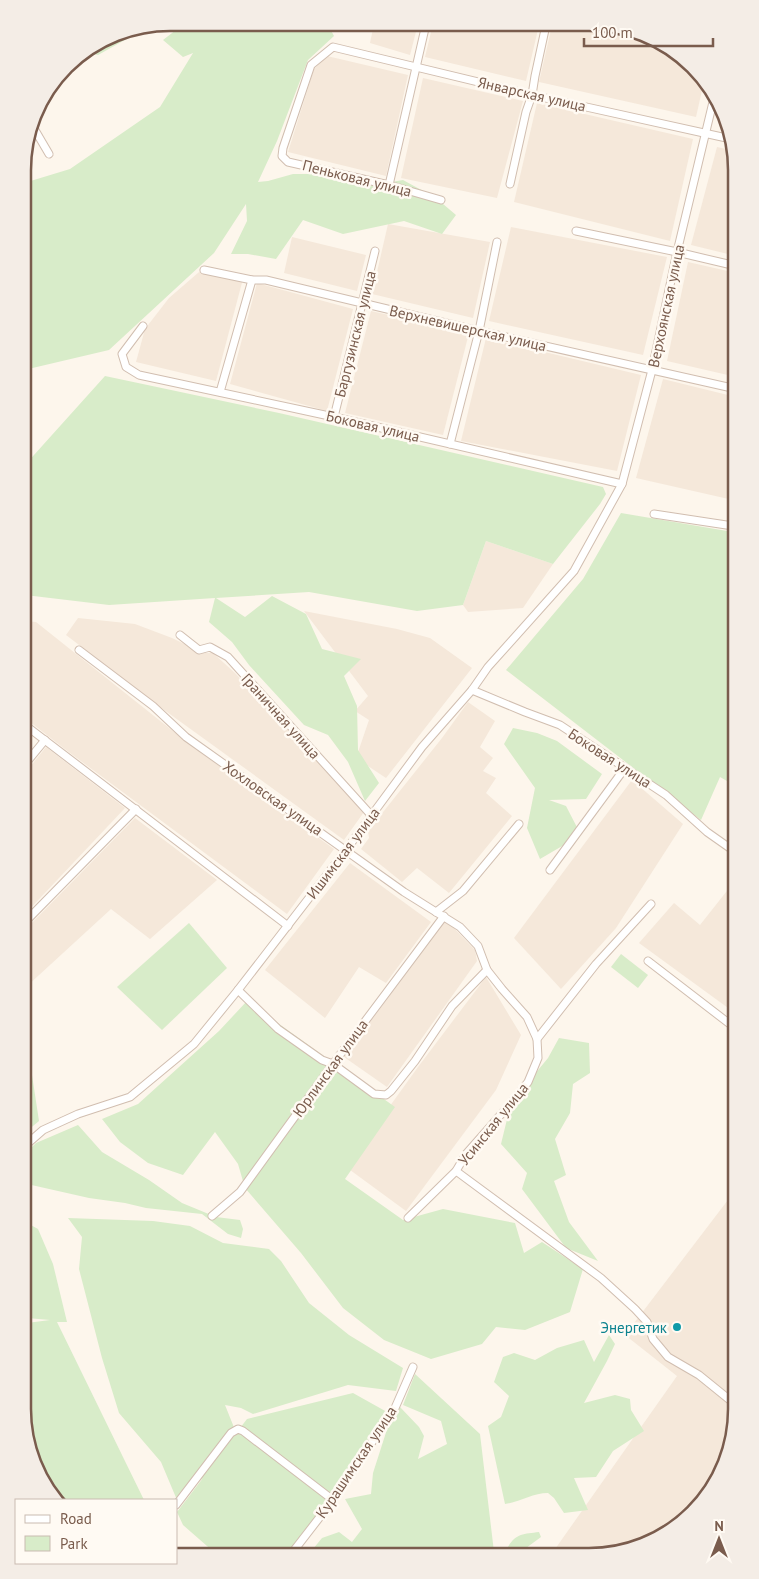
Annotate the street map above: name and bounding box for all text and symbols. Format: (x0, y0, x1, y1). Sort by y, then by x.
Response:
scale bar (584, 15, 713, 47)
text: 100 m (592, 23, 633, 42)
street label: Январская улица (476, 72, 588, 116)
street label: Пеньковая улица (300, 155, 414, 201)
street label: Верхоянская улица (644, 243, 688, 369)
street label: Баргузинская улица (330, 269, 380, 399)
street label: Верхневишерская улица (388, 301, 548, 355)
street label: Боковая улица (324, 406, 422, 446)
street label: Граничная улица (237, 669, 325, 763)
street label: Боковая улица (565, 724, 655, 792)
street label: Хохловская улица (219, 756, 327, 840)
street label: Ишимская улица (302, 803, 384, 903)
street label: Юрлинская улица (288, 1016, 372, 1120)
street label: Усинская улица (454, 1079, 532, 1169)
place label: Энергетик (600, 1318, 668, 1337)
marker: Энергетик (671, 1321, 683, 1333)
street label: Курашимская улица (311, 1402, 401, 1522)
legend (15, 1499, 178, 1564)
text: Road (60, 1509, 92, 1528)
north arrow (694, 1514, 744, 1564)
text: N (714, 1517, 724, 1535)
text: Park (60, 1534, 88, 1553)

